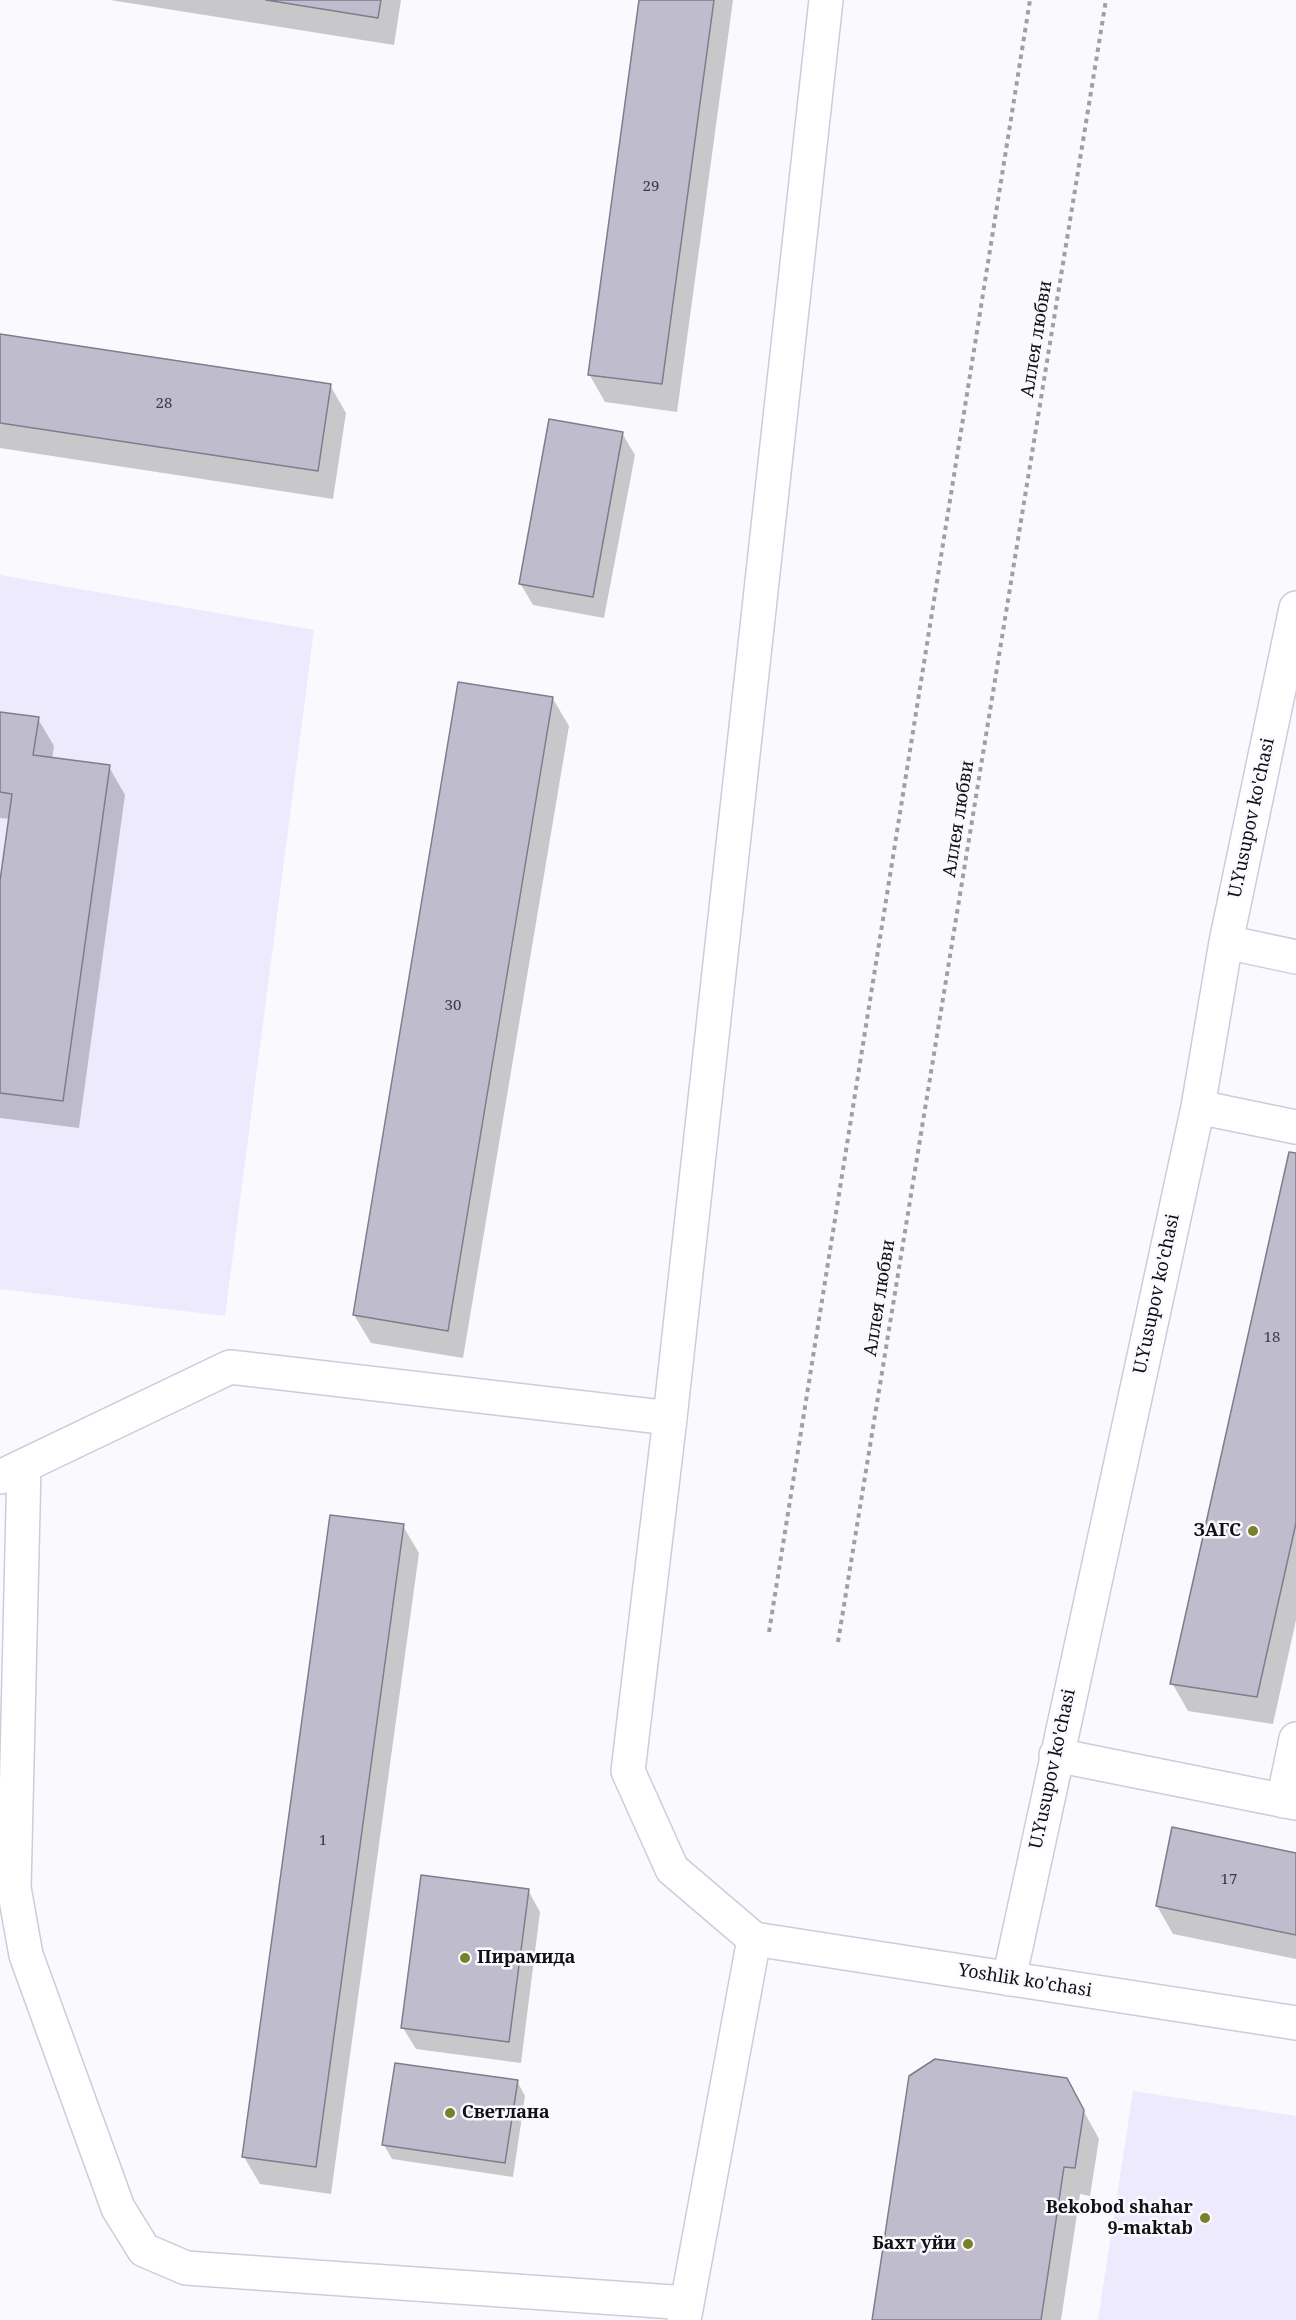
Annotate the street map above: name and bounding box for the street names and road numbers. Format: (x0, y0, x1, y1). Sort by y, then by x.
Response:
street label: Аллея любви (1017, 279, 1057, 399)
street label: U.Yusupov ko'chasi (1225, 736, 1279, 900)
street label: Аллея любви (939, 759, 979, 879)
street label: U.Yusupov ko'chasi (1130, 1212, 1184, 1376)
street label: Аллея любви (860, 1238, 900, 1358)
street label: U.Yusupov ko'chasi (1026, 1687, 1080, 1851)
street label: Yoshlik ko'chasi (957, 1960, 1093, 2002)

